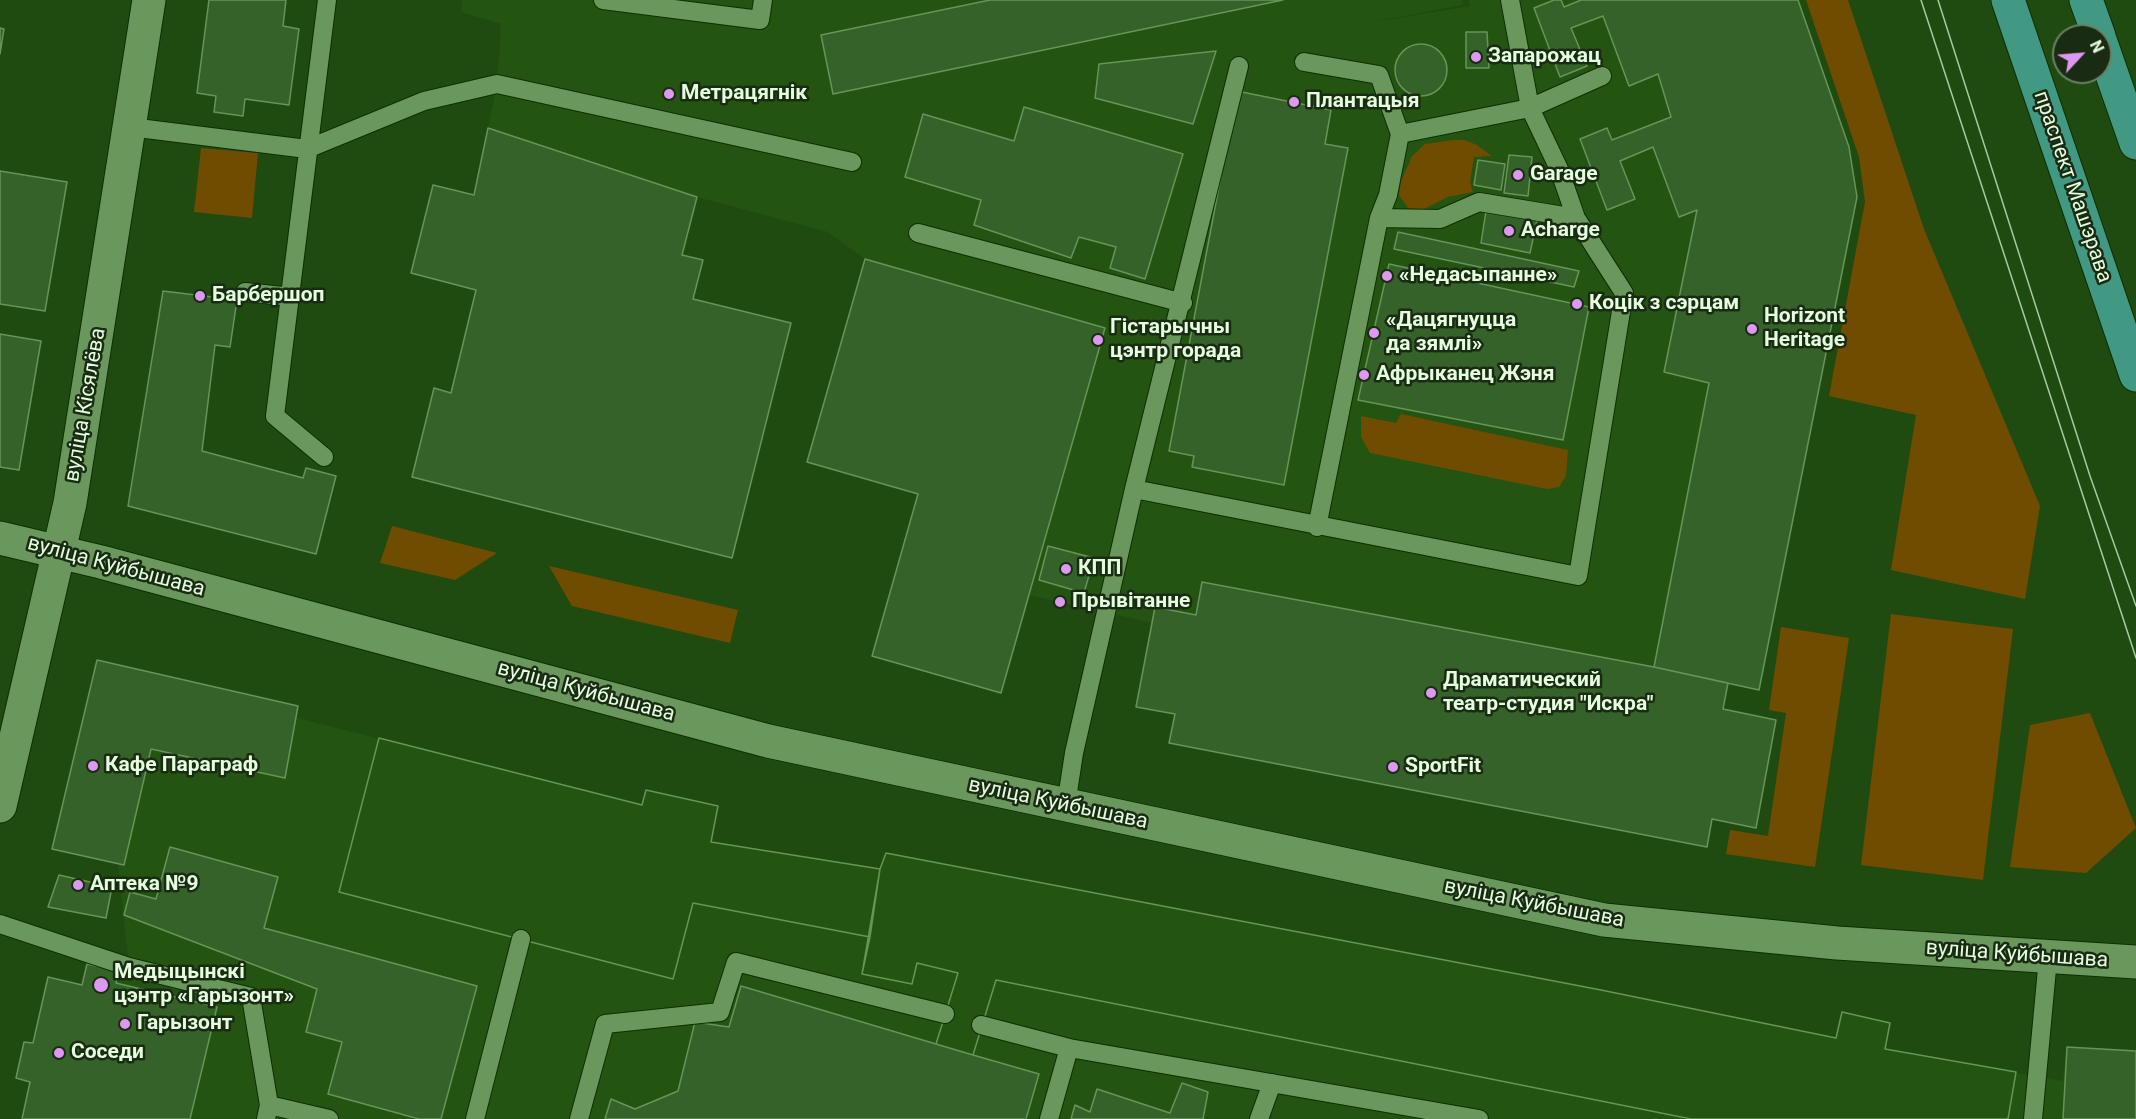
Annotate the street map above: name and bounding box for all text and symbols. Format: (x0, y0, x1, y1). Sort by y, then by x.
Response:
north arrow (2052, 24, 2112, 84)
text: N (2086, 38, 2108, 56)
place label: Запарожац (1488, 44, 1601, 70)
marker: Запарожац (1469, 50, 1483, 64)
place label: Метрацягнік (681, 81, 807, 107)
marker: Метрацягнік (662, 87, 676, 101)
street label: праспект Машэрава (2027, 88, 2117, 286)
place label: Плантацыя (1306, 89, 1420, 115)
marker: Плантацыя (1287, 95, 1301, 109)
place label: Garage (1530, 162, 1597, 188)
marker: Garage (1511, 168, 1525, 182)
place label: Acharge (1521, 218, 1600, 244)
marker: Acharge (1502, 224, 1516, 238)
place label: «Недасыпанне» (1399, 263, 1557, 289)
marker: «Недасыпанне» (1380, 269, 1394, 283)
place label: Барбершоп (212, 283, 324, 309)
marker: Барбершоп (193, 289, 207, 303)
place label: Коцік з сэрцам (1589, 291, 1739, 317)
marker: Коцік з сэрцам (1570, 297, 1584, 311)
place label: Horizont Heritage (1764, 304, 1845, 354)
place label: «Дацягнуцца да зямлі» (1386, 308, 1516, 358)
place label: Гістарычны цэнтр горада (1110, 315, 1241, 365)
marker: Horizont Heritage (1745, 322, 1759, 336)
street label: вуліца Кісялёва (60, 326, 112, 484)
marker: «Дацягнуцца да зямлі» (1367, 326, 1381, 340)
marker: Гістарычны цэнтр горада (1091, 333, 1105, 347)
place label: Афрыканец Жэня (1376, 362, 1554, 388)
marker: Афрыканец Жэня (1357, 368, 1371, 382)
street label: вуліца Куйбышава (25, 531, 207, 603)
place label: КПП (1078, 556, 1121, 582)
marker: КПП (1059, 562, 1073, 576)
place label: Прывітанне (1072, 589, 1190, 615)
marker: Прывітанне (1053, 595, 1067, 609)
street label: вуліца Куйбышава (495, 656, 677, 728)
place label: Драматический театр-студия "Искра" (1443, 668, 1654, 718)
marker: Драматический театр-студия "Искра" (1424, 686, 1438, 700)
place label: Кафе Параграф (105, 753, 258, 779)
place label: SportFit (1405, 754, 1481, 780)
marker: Кафе Параграф (86, 759, 100, 773)
marker: SportFit (1386, 760, 1400, 774)
street label: вуліца Куйбышава (966, 773, 1150, 835)
place label: Аптека №9 (90, 872, 199, 898)
street label: вуліца Куйбышава (1442, 874, 1626, 934)
marker: Аптека №9 (71, 878, 85, 892)
street label: вуліца Куйбышава (1925, 936, 2109, 974)
place label: Медыцынскі цэнтр «Гарызонт» (114, 960, 294, 1010)
marker: Медыцынскі цэнтр «Гарызонт» (92, 976, 110, 994)
place label: Гарызонт (137, 1011, 233, 1037)
marker: Гарызонт (118, 1017, 132, 1031)
place label: Соседи (71, 1040, 144, 1066)
marker: Соседи (52, 1046, 66, 1060)

